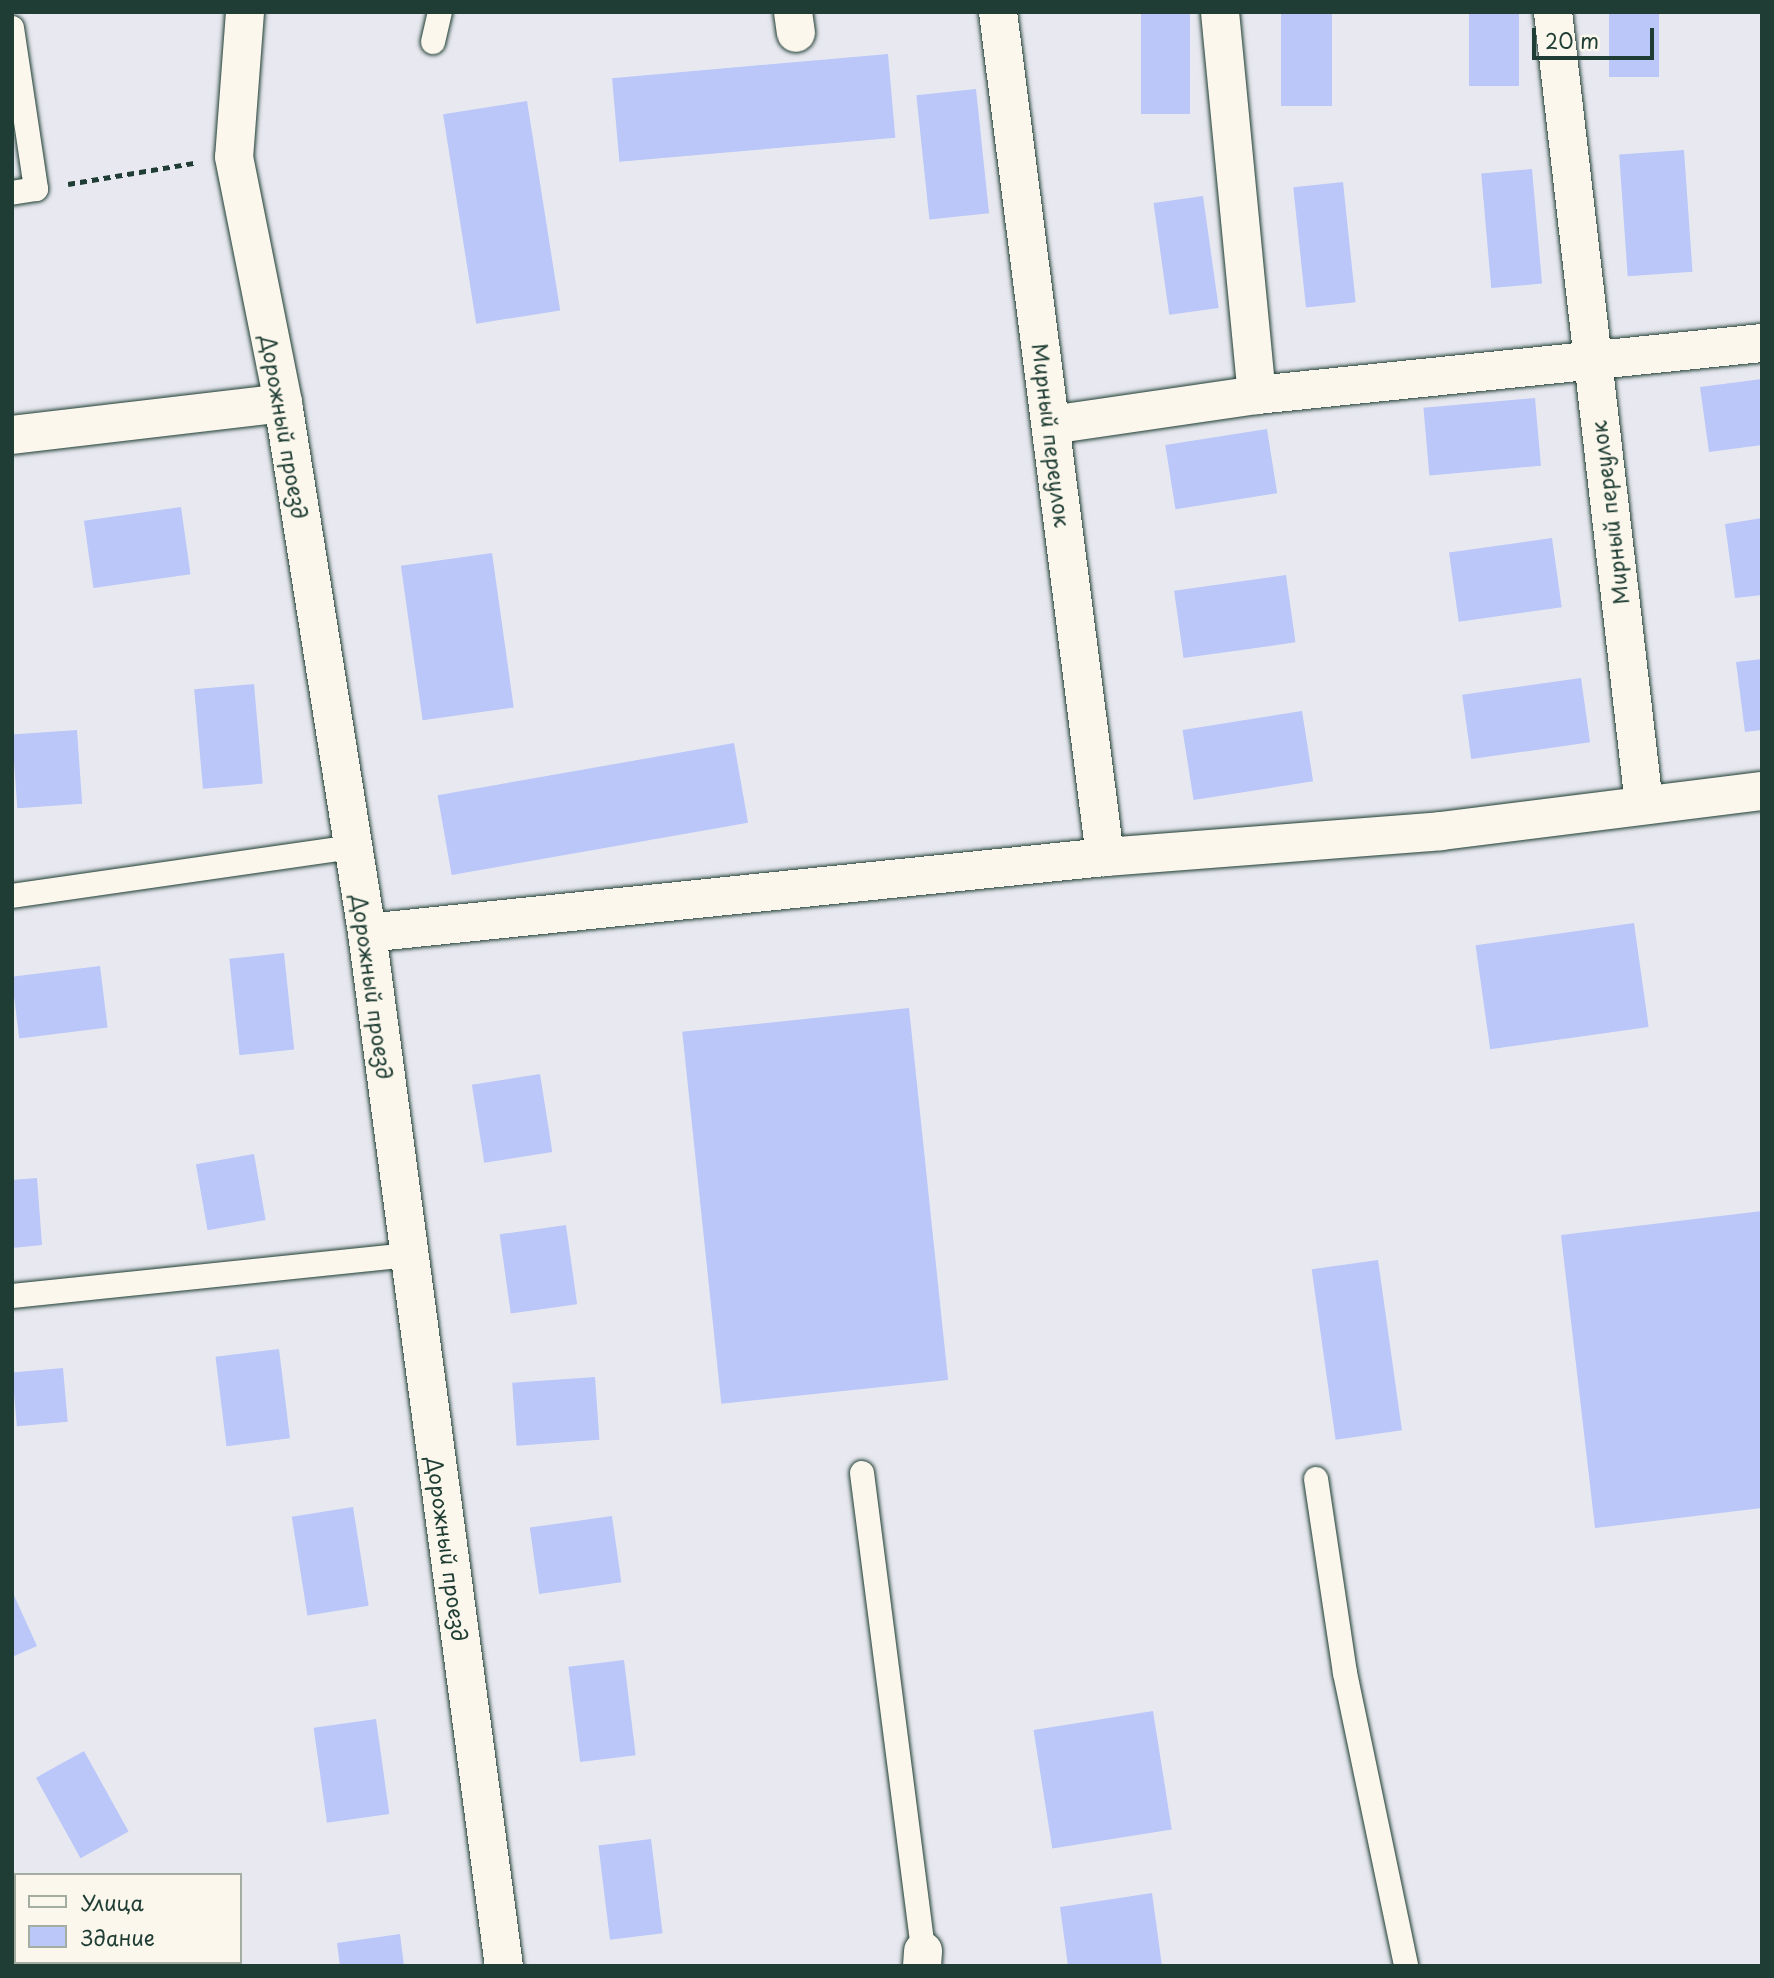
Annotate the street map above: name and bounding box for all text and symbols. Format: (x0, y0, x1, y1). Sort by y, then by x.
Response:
scale bar (1536, 14, 1658, 58)
text: 20 m (1545, 24, 1599, 56)
street label: Дорожный проезд (256, 333, 314, 521)
street label: Мирный переулок (1028, 341, 1076, 529)
street label: Мирный переулок (1585, 419, 1633, 607)
street label: Дорожный проезд (348, 893, 398, 1081)
street label: Дорожный проезд (423, 1455, 473, 1643)
legend (14, 1873, 242, 1964)
text: Улица (81, 1886, 144, 1918)
text: Здание (81, 1921, 155, 1953)

